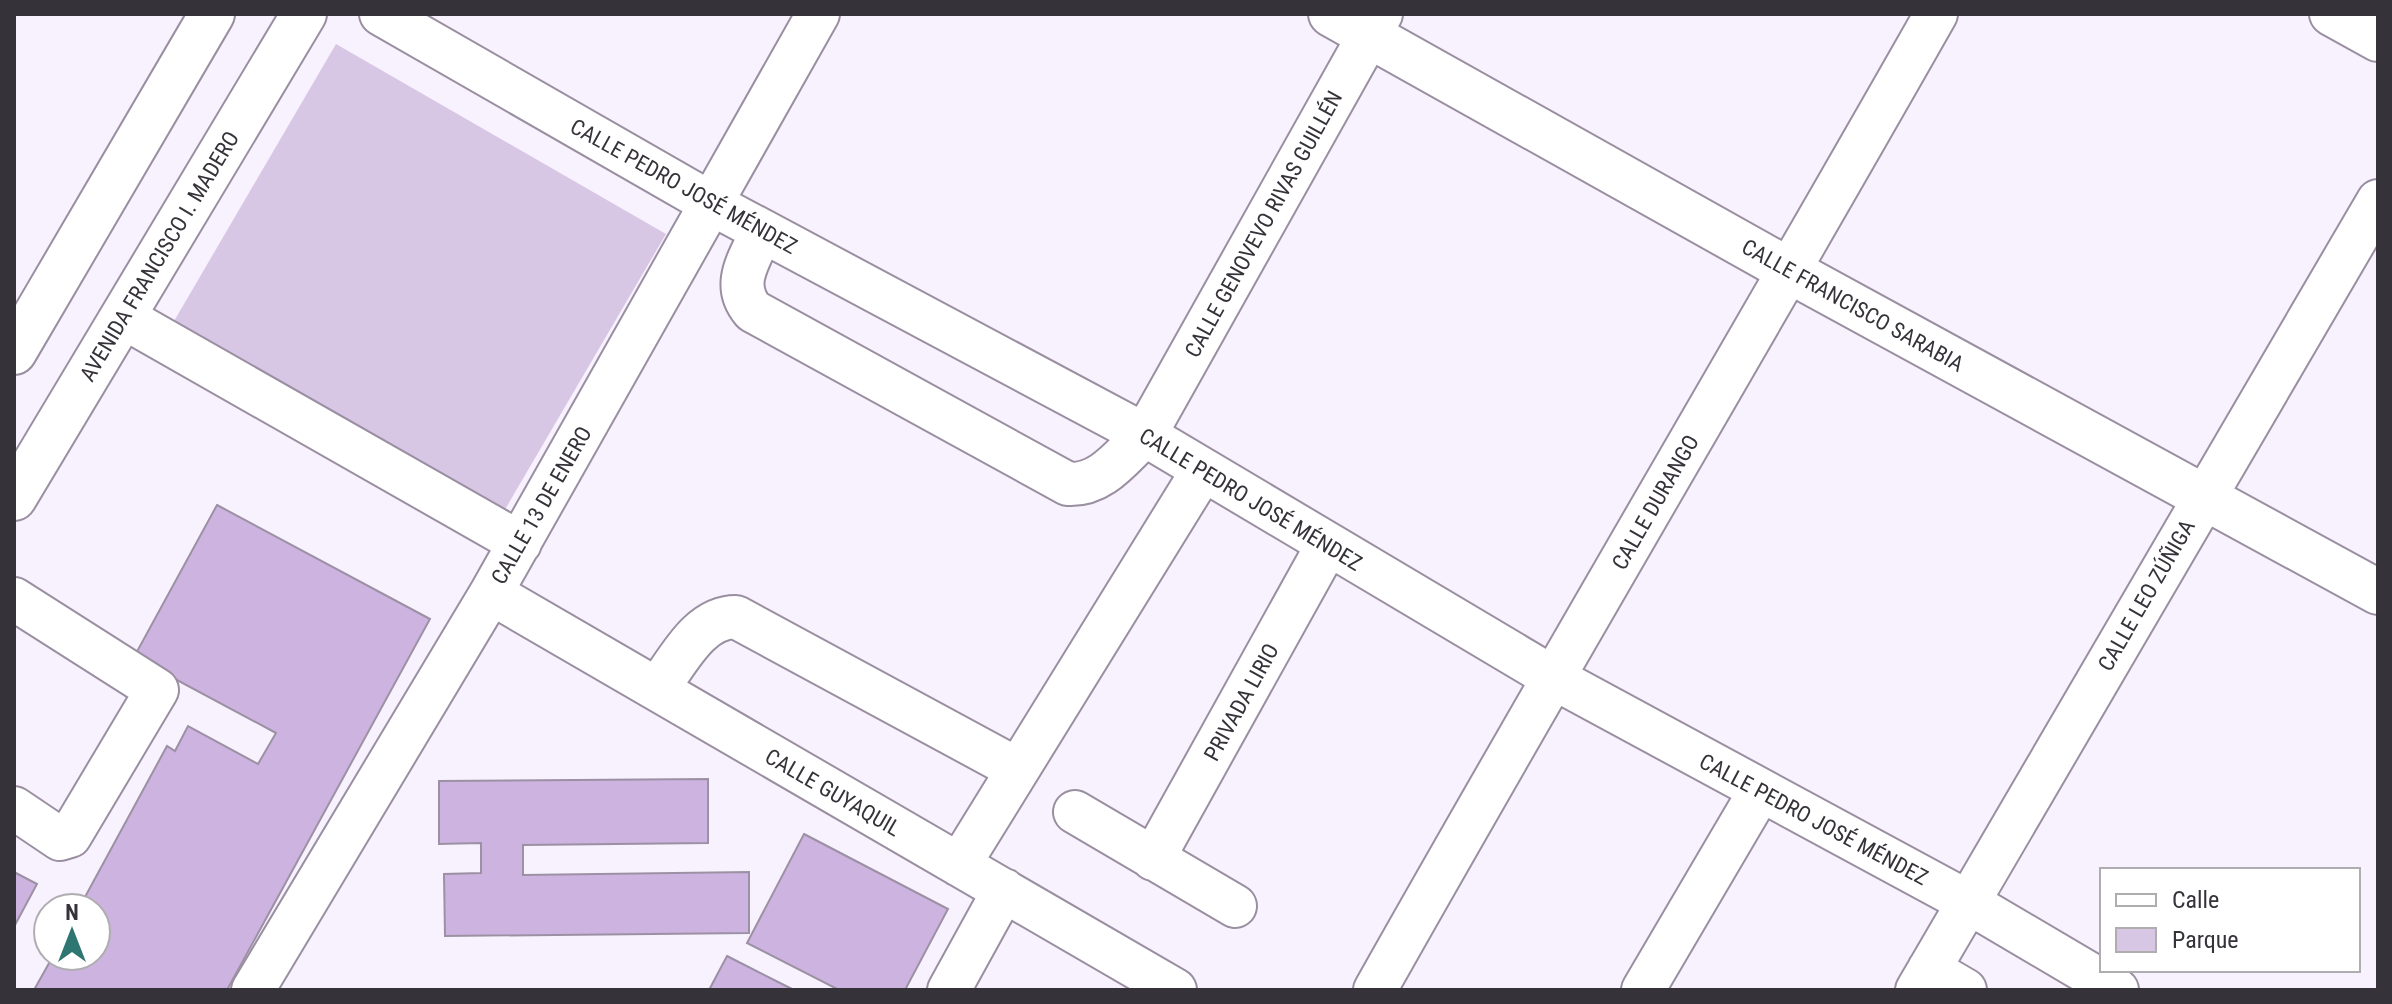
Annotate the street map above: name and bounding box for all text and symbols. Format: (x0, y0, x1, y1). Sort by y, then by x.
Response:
street label: CALLE GENOVEVO RIVAS GUILLÉN (1180, 87, 1347, 362)
street label: CALLE PEDRO JOSÉ MÉNDEZ (566, 114, 801, 259)
street label: AVENIDA FRANCISCO I. MADERO (75, 127, 244, 386)
street label: CALLE FRANCISCO SARABIA (1738, 234, 1968, 377)
street label: CALLE 13 DE ENERO (486, 422, 597, 588)
street label: CALLE PEDRO JOSÉ MÉNDEZ (1135, 423, 1367, 576)
street label: CALLE DURANGO (1607, 431, 1704, 574)
street label: CALLE LEO ZÚÑIGA (2092, 514, 2200, 675)
street label: PRIVADA LIRIO (1199, 639, 1284, 765)
street label: CALLE GUYAQUIL (761, 744, 905, 841)
street label: CALLE PEDRO JOSÉ MÉNDEZ (1695, 749, 1932, 890)
legend (2100, 868, 2360, 972)
text: Calle (2172, 886, 2219, 914)
north arrow (32, 892, 112, 972)
text: N (65, 900, 79, 925)
text: Parque (2172, 926, 2239, 954)

